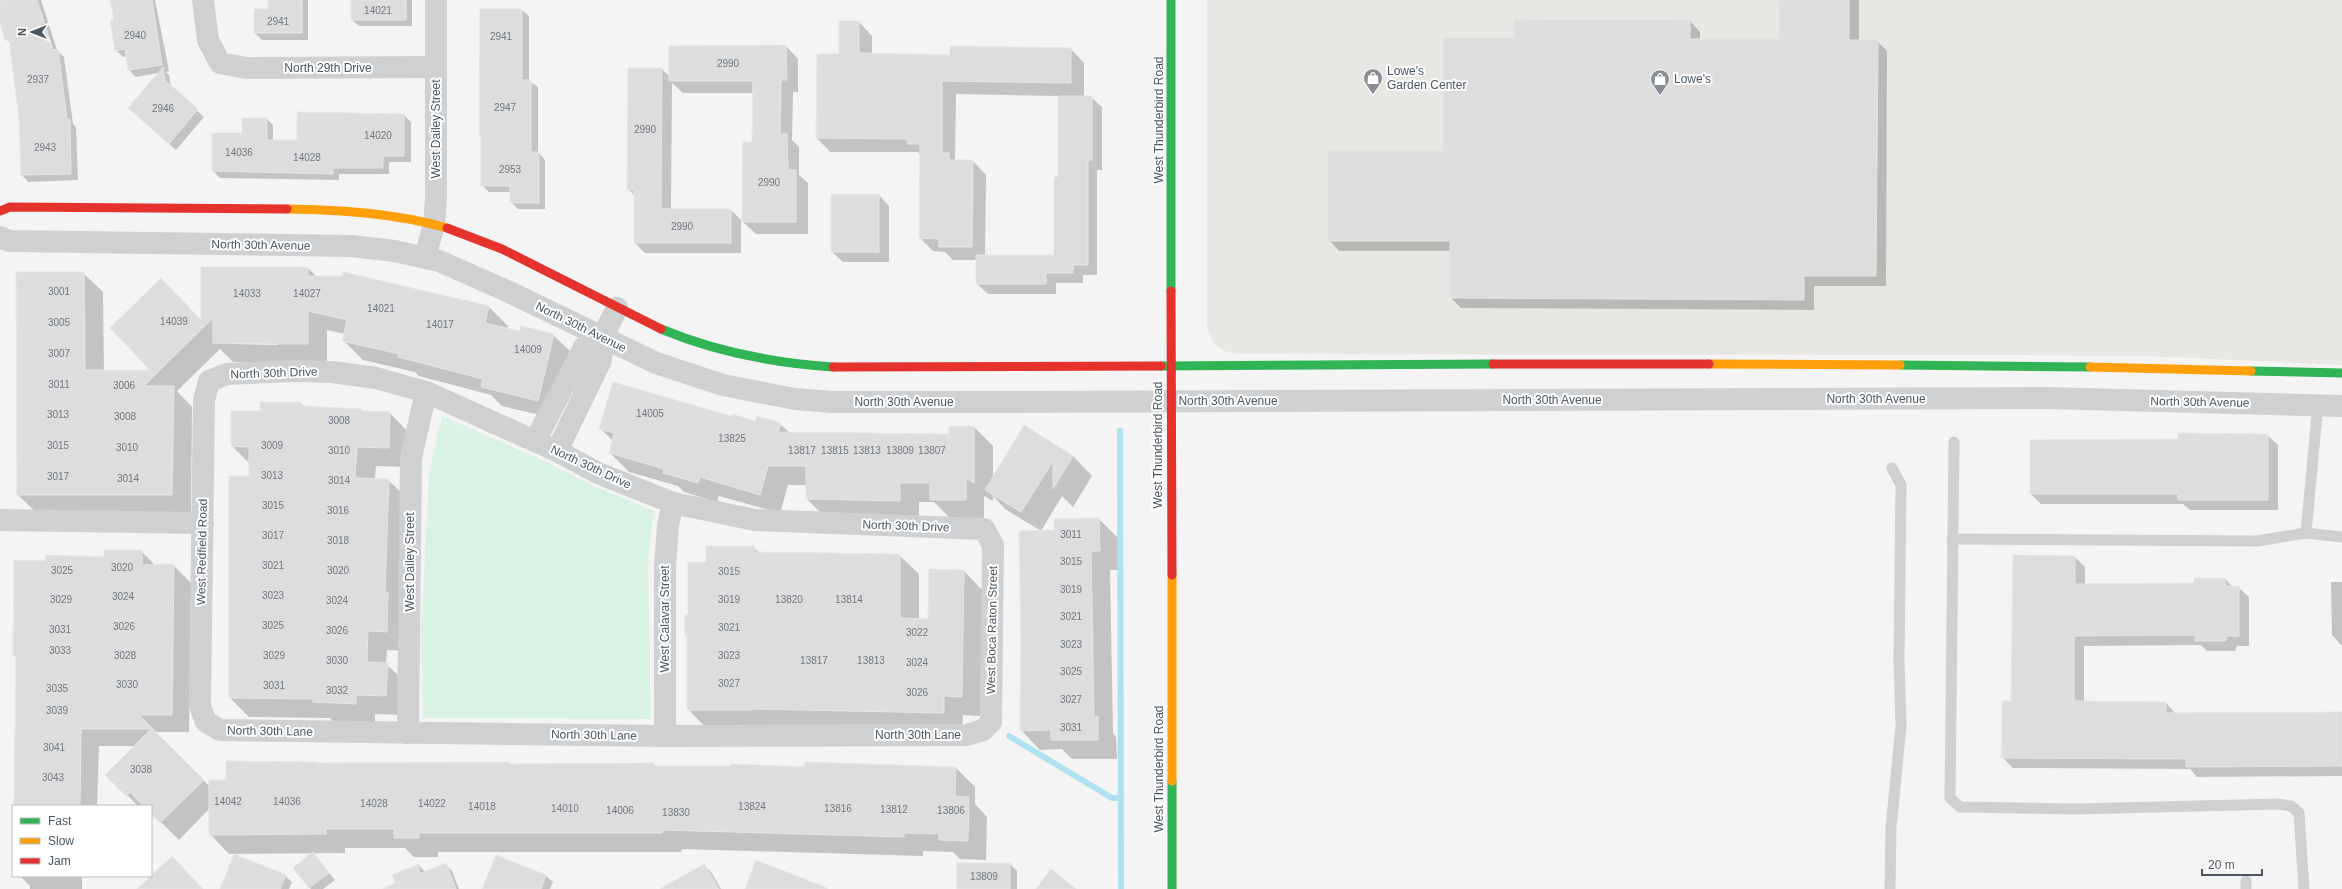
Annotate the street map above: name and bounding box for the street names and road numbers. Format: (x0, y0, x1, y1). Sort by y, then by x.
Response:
street label: West Thunderbird Road (1152, 57, 1166, 183)
street label: North 29th Drive (284, 61, 372, 75)
street label: West Dailey Street (429, 79, 443, 179)
street label: North 30th Avenue (211, 237, 311, 253)
street label: North 30th Avenue (533, 299, 629, 355)
street label: North 30th Drive (230, 364, 318, 382)
street label: West Thunderbird Road (1151, 382, 1165, 508)
street label: North 30th Avenue (1826, 392, 1926, 406)
street label: North 30th Avenue (1502, 393, 1602, 407)
street label: North 30th Avenue (1178, 394, 1278, 408)
street label: North 30th Avenue (2150, 394, 2250, 410)
street label: North 30th Avenue (854, 395, 954, 409)
street label: North 30th Drive (548, 442, 634, 492)
street label: West Redfield Road (194, 499, 210, 605)
street label: West Dailey Street (403, 512, 417, 612)
street label: North 30th Drive (862, 517, 950, 535)
street label: West Calavar Street (658, 565, 672, 673)
street label: West Boca Raton Street (984, 565, 1000, 694)
street label: West Thunderbird Road (1152, 706, 1166, 832)
street label: North 30th Lane (227, 723, 313, 739)
street label: North 30th Lane (551, 727, 637, 743)
street label: North 30th Lane (875, 728, 961, 742)

